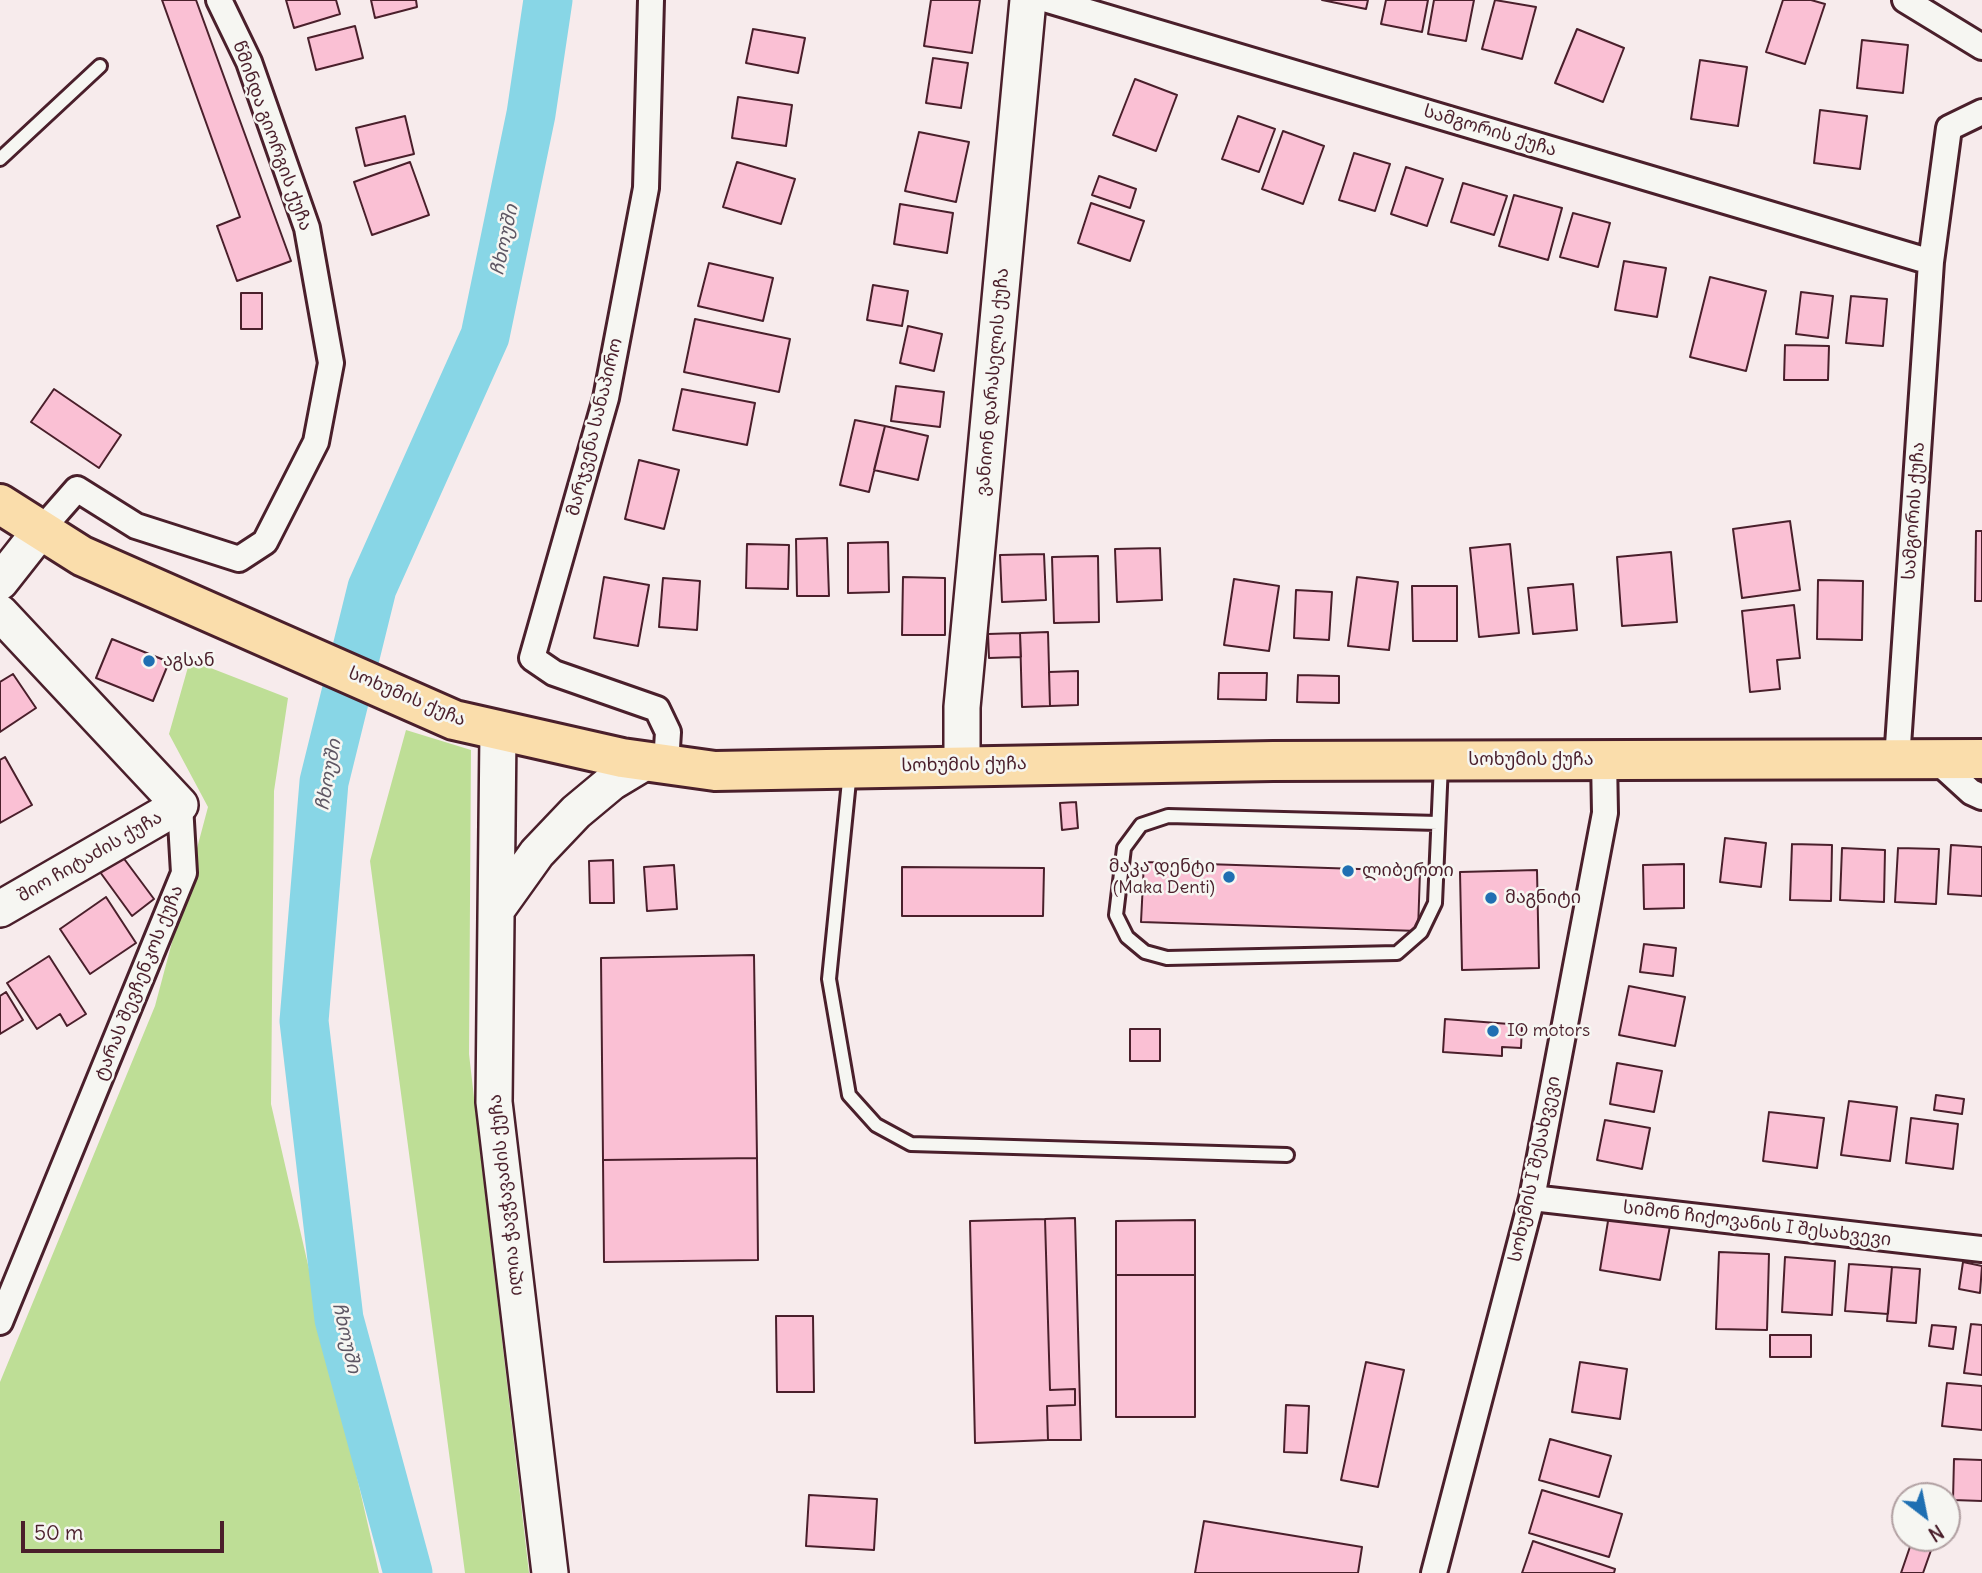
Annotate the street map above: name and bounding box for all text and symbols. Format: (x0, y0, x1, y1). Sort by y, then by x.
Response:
street label: წმინდა გიორგის ქუჩა (228, 38, 316, 234)
street label: სამგორის ქუჩა (1421, 100, 1559, 162)
water label: ჩხოუში (486, 203, 524, 277)
street label: ვანიონ დარასელის ქუჩა (972, 267, 1014, 497)
street label: მარჯვენა სანაპირო (562, 336, 628, 518)
street label: სამგორის ქუჩა (1898, 441, 1930, 581)
place label: აგსან (163, 650, 215, 672)
marker: აგსან (141, 653, 157, 669)
street label: სოხუმის ქუჩა (345, 663, 469, 731)
water label: ჩხოუში (312, 738, 346, 812)
street label: სოხუმის ქუჩა (1468, 749, 1594, 771)
street label: სოხუმის ქუჩა (901, 753, 1027, 777)
street label: შიო ჩიტაძის ქუჩა (14, 807, 166, 907)
place label: მაკა დენტი (Maka Denti) (1109, 856, 1215, 898)
place label: ლიბერთი (1362, 860, 1454, 882)
marker: ლიბერთი (1340, 863, 1356, 879)
marker: მაკა დენტი (Maka Denti) (1221, 869, 1237, 885)
street label: ტარას შევჩენკოს ქუჩა (90, 882, 188, 1084)
place label: მაგნიტი (1505, 887, 1581, 909)
marker: მაგნიტი (1483, 890, 1499, 906)
place label: IO motors (1507, 1020, 1590, 1042)
marker: IO motors (1485, 1023, 1501, 1039)
street label: სოხუმის I შესახვევი (1505, 1074, 1565, 1264)
street label: ილია ჭავჭავაძის ქუჩა (485, 1093, 527, 1297)
street label: სიმონ ჩიქოვანის I შესახვევი (1622, 1197, 1892, 1251)
water label: ჩხოუში (327, 1300, 365, 1376)
north arrow (1891, 1482, 1961, 1552)
scale bar (24, 1506, 228, 1550)
text: 50 m (34, 1519, 83, 1546)
text: N (1924, 1519, 1948, 1547)

